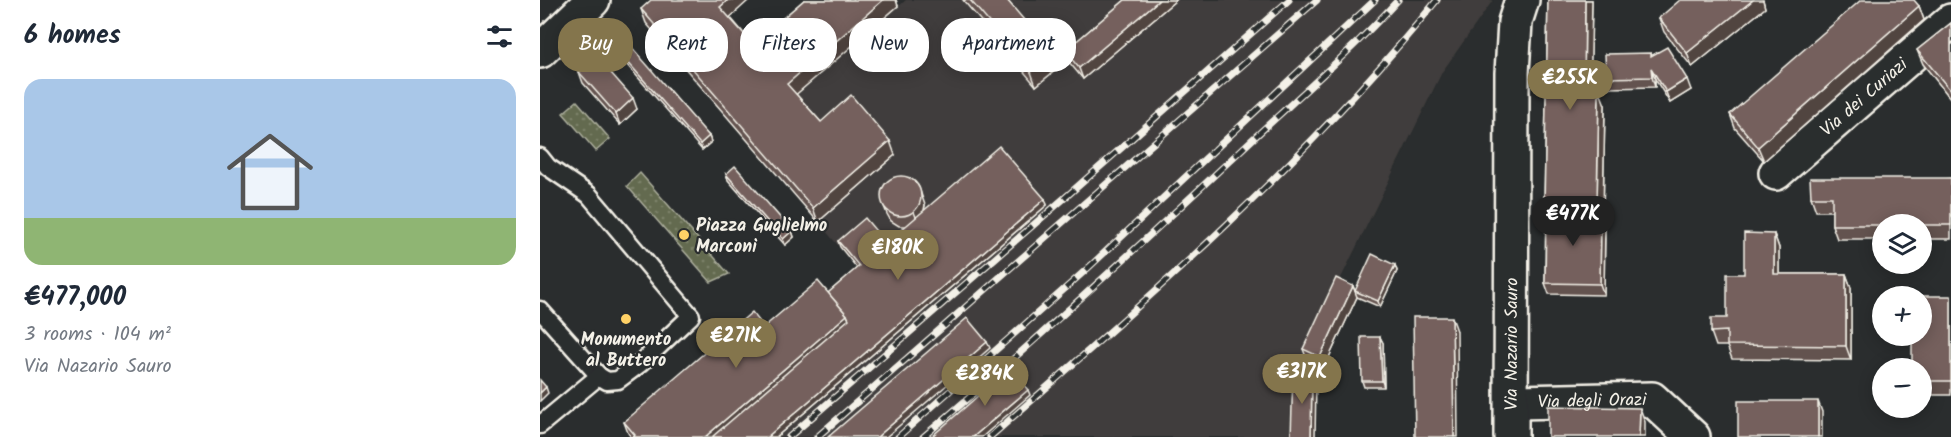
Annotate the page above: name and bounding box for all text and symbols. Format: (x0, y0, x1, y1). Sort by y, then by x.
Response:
text: 6 homes (24, 15, 121, 57)
chip: Buy (558, 18, 633, 72)
chip: Rent (645, 18, 728, 72)
chip: Filters (740, 18, 837, 72)
chip: New (849, 18, 929, 72)
chip: Apartment (941, 18, 1076, 72)
icon: filters (483, 20, 516, 53)
street label: Via dei Curiazi (1814, 51, 1916, 145)
pin: €255K (1528, 60, 1612, 111)
text: €255K (1542, 63, 1598, 95)
icon: home (216, 118, 324, 226)
pin: €477K (1531, 196, 1615, 247)
text: €477K (1546, 199, 1600, 231)
place label: Piazza Guglielmo Marconi (696, 212, 827, 262)
map controls (1872, 214, 1932, 418)
button: layers (1872, 214, 1932, 274)
marker: Piazza Guglielmo Marconi (677, 228, 691, 242)
pin: €180K (856, 230, 940, 281)
text: €180K (872, 233, 924, 265)
text: €477,000 (24, 277, 126, 319)
street label: Via Nazario Sauro (1498, 277, 1527, 411)
button: + (1872, 286, 1932, 346)
marker: Monumento al Buttero (619, 312, 633, 326)
pin: €271K (694, 318, 778, 369)
text: 3 rooms · 104 m² (24, 319, 171, 351)
text: €271K (710, 321, 762, 353)
place label: Monumento al Buttero (581, 326, 671, 376)
text: Via Nazario Sauro (24, 351, 172, 383)
pin: €317K (1260, 354, 1344, 405)
pin: €284K (943, 356, 1027, 407)
text: €317K (1276, 357, 1328, 389)
button: − (1872, 358, 1932, 418)
text: €284K (955, 359, 1015, 391)
street label: Via degli Orazi (1537, 386, 1647, 417)

